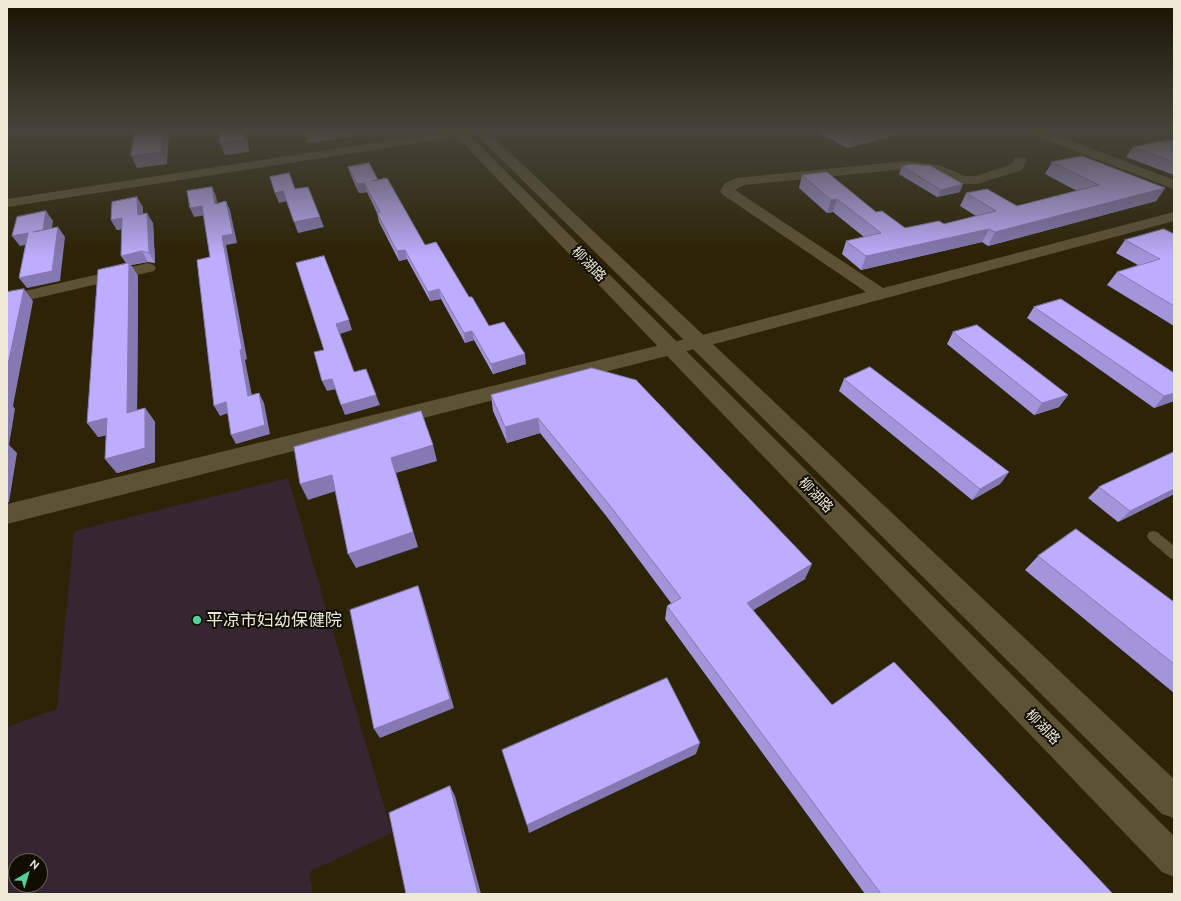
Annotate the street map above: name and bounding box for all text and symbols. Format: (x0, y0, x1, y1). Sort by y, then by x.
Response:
street label: 柳湖路 (568, 243, 610, 285)
street label: 柳湖路 (795, 474, 837, 516)
place label: 平凉市妇幼保健院 (206, 610, 342, 630)
marker: 平凉市妇幼保健院 (191, 614, 203, 626)
street label: 柳湖路 (1022, 706, 1064, 748)
north arrow (8, 853, 48, 893)
text: N (28, 857, 42, 872)

